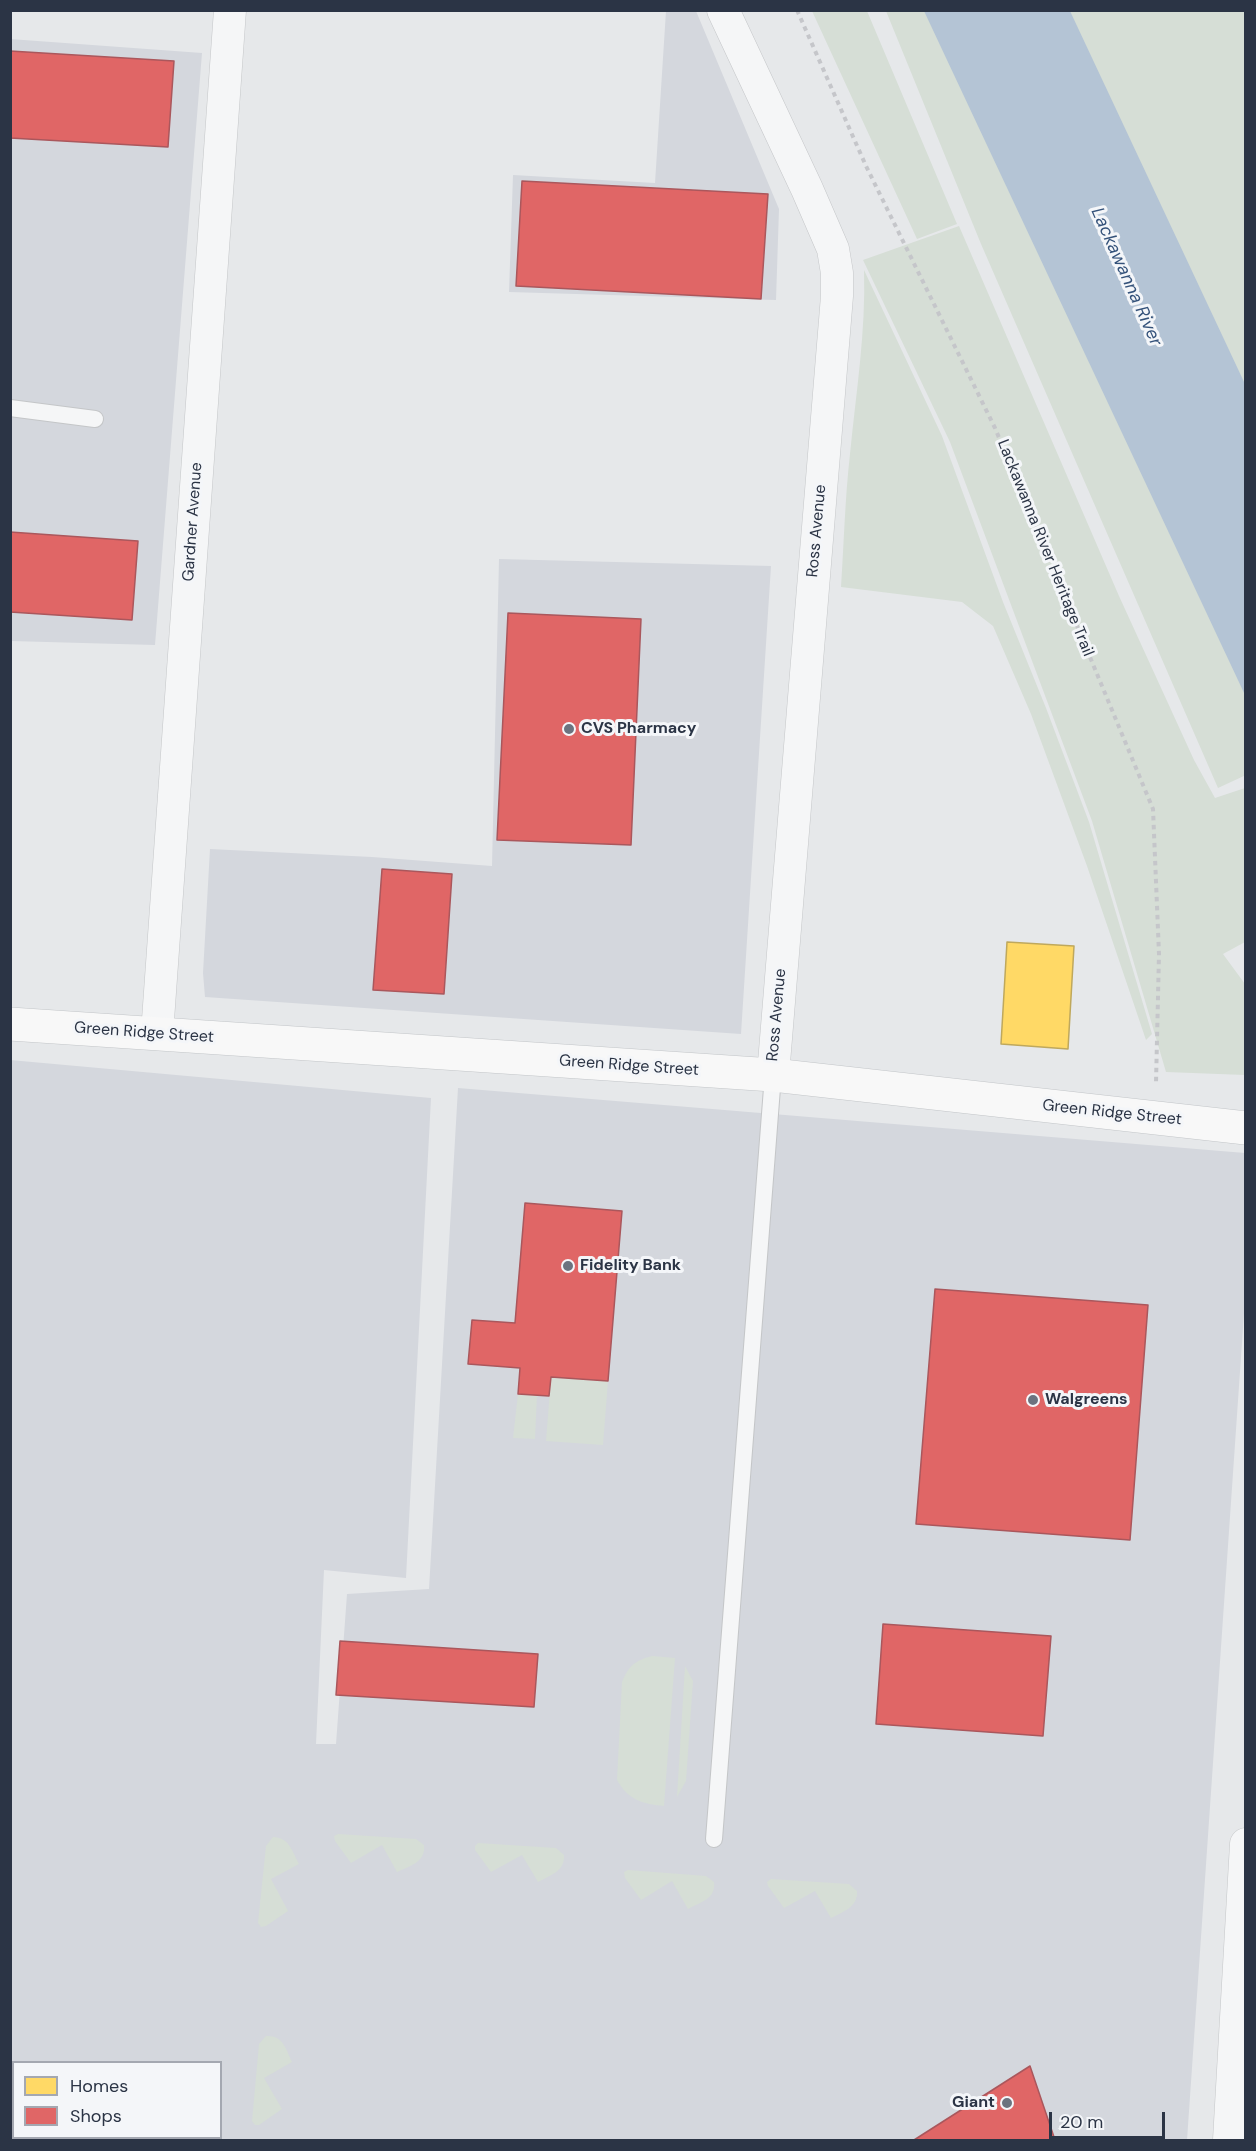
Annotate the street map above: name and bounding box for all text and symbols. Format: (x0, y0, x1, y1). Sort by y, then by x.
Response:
water label: Lackawanna River (1086, 204, 1166, 350)
street label: Lackawanna River Heritage Trail (993, 437, 1097, 659)
street label: Gardner Avenue (179, 462, 207, 582)
street label: Ross Avenue (803, 484, 831, 578)
place label: CVS Pharmacy (581, 719, 696, 739)
marker: CVS Pharmacy (562, 722, 576, 736)
street label: Ross Avenue (763, 968, 791, 1062)
street label: Green Ridge Street (73, 1019, 215, 1047)
street label: Green Ridge Street (558, 1052, 700, 1080)
street label: Green Ridge Street (1041, 1096, 1183, 1130)
place label: Fidelity Bank (580, 1256, 681, 1276)
marker: Fidelity Bank (561, 1259, 575, 1273)
place label: Walgreens (1045, 1390, 1128, 1410)
marker: Walgreens (1026, 1393, 1040, 1407)
legend (12, 2061, 222, 2139)
text: Homes (70, 2074, 128, 2098)
place label: Giant (952, 2093, 995, 2113)
marker: Giant (1000, 2096, 1014, 2110)
scale bar (1052, 2100, 1168, 2138)
text: Shops (70, 2104, 122, 2128)
text: 20 m (1060, 2110, 1103, 2134)

